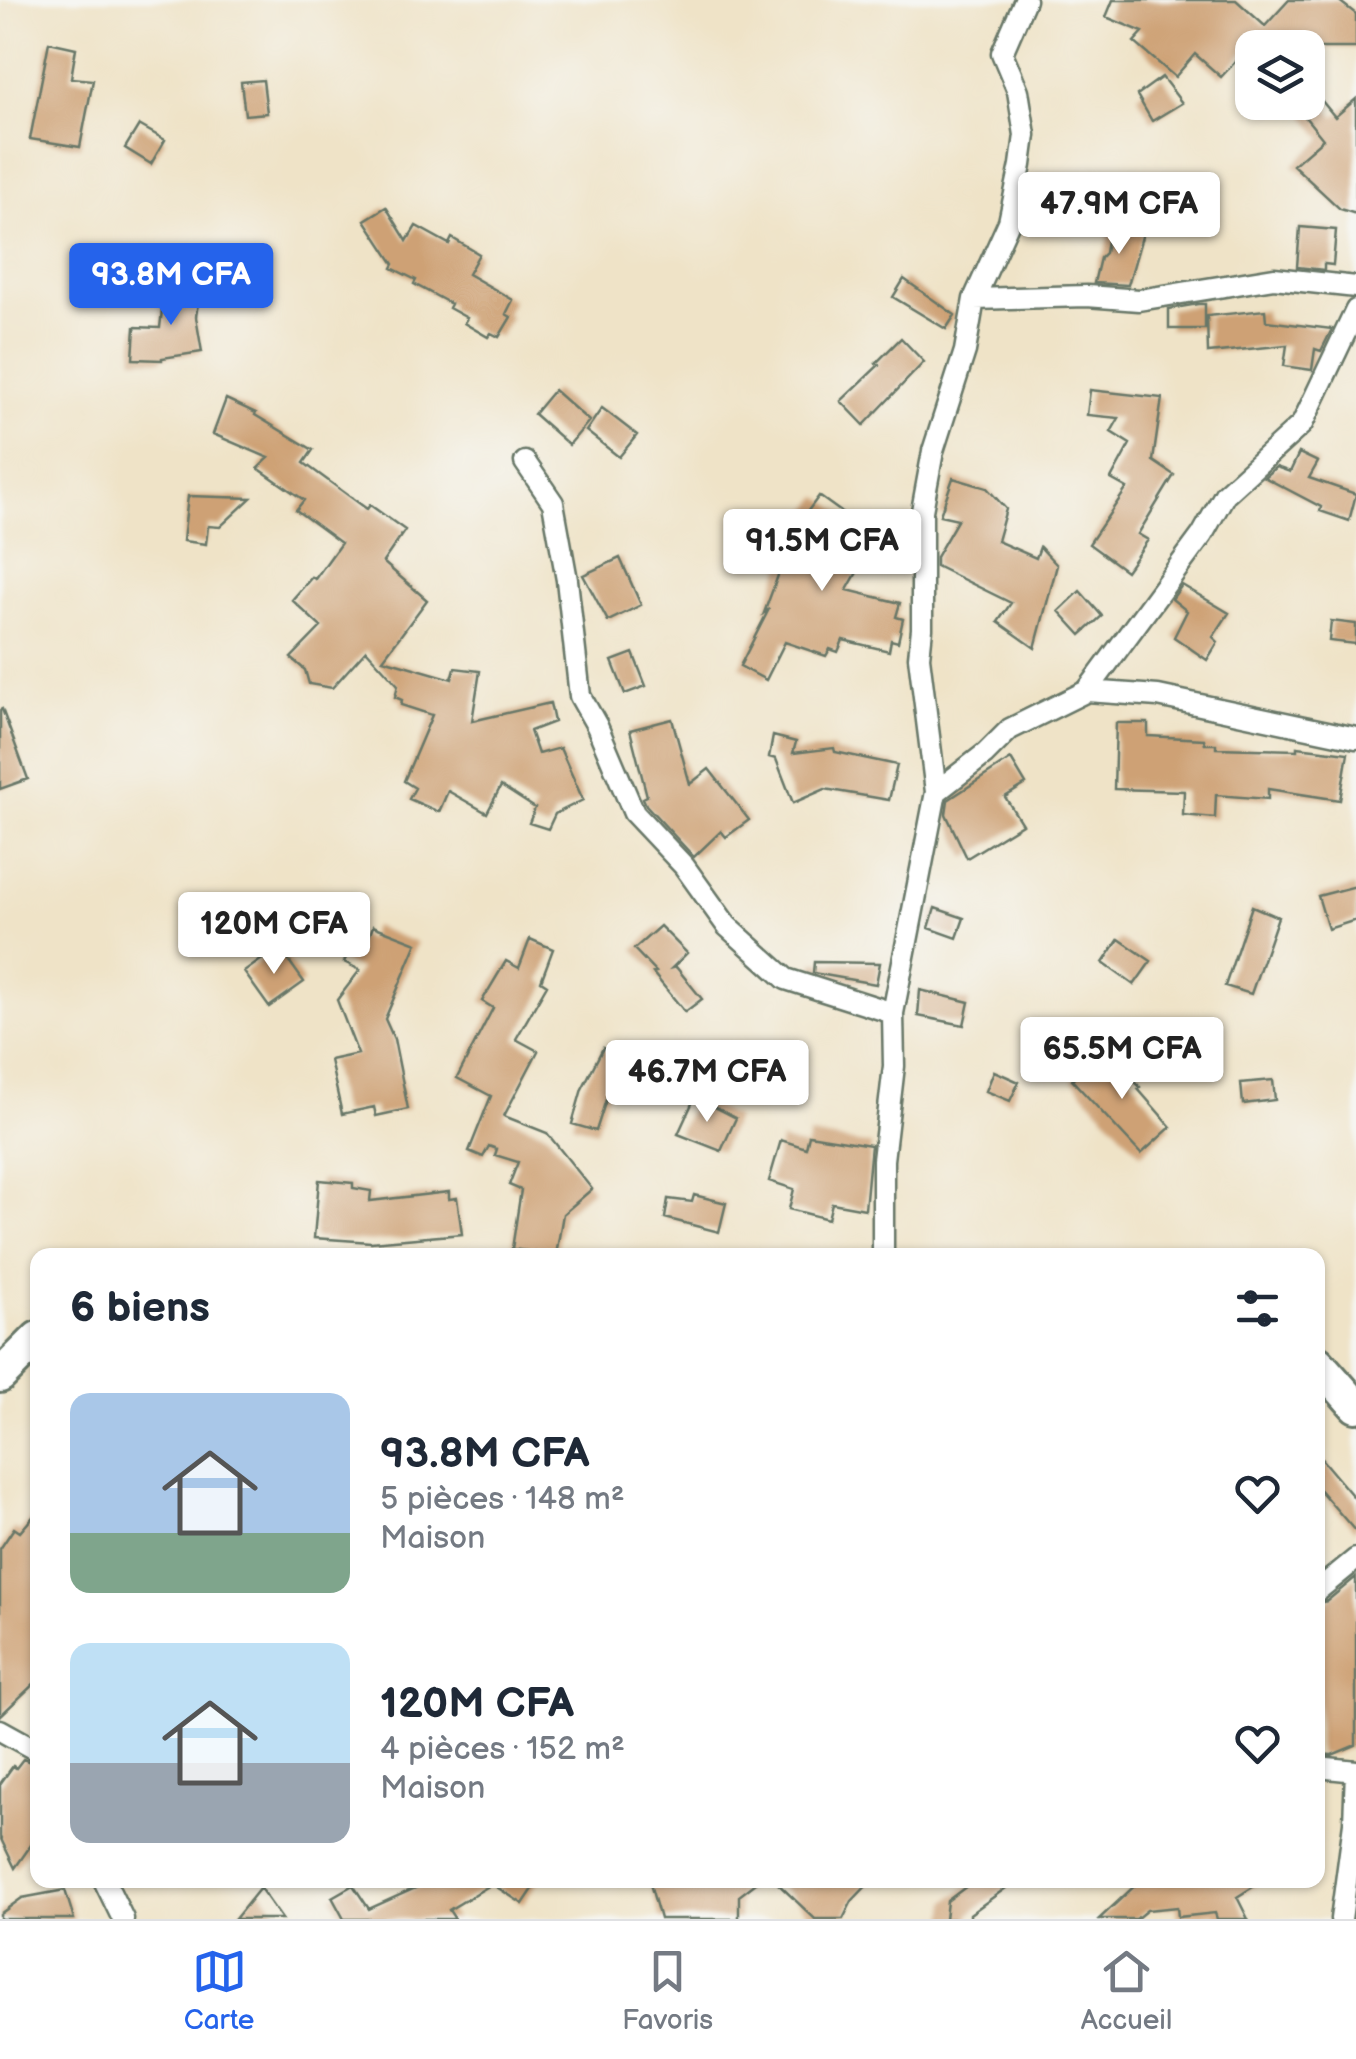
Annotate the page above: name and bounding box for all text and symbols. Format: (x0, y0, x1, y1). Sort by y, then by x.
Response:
map controls (1235, 30, 1325, 120)
button: layers (1235, 30, 1325, 120)
pin: 47.9M CFA (1005, 172, 1233, 257)
text: 47.9M CFA (1040, 185, 1198, 224)
pin: 93.8M CFA (57, 243, 285, 328)
text: 93.8M CFA (91, 256, 251, 295)
pin: 91.5M CFA (708, 509, 936, 594)
text: 91.5M CFA (745, 522, 899, 561)
pin: 120M CFA (171, 892, 377, 977)
text: 120M CFA (200, 905, 348, 944)
pin: 65.5M CFA (1008, 1017, 1236, 1102)
text: 65.5M CFA (1042, 1030, 1202, 1069)
pin: 46.7M CFA (593, 1040, 821, 1125)
text: 46.7M CFA (628, 1053, 786, 1092)
icon: filters (1230, 1281, 1285, 1336)
text: 6 biens (70, 1283, 210, 1334)
text: 93.8M CFA (380, 1429, 589, 1480)
icon: home (150, 1433, 270, 1553)
icon: heart (1230, 1466, 1285, 1521)
text: 5 pièces · 148 m² (380, 1480, 624, 1519)
text: Maison (380, 1519, 485, 1558)
text: 120M CFA (380, 1679, 574, 1730)
icon: home (150, 1683, 270, 1803)
icon: heart (1230, 1716, 1285, 1771)
text: 4 pièces · 152 m² (380, 1730, 625, 1769)
text: Maison (380, 1769, 485, 1808)
tab: Carte (184, 1944, 254, 2037)
tab: Favoris (622, 1944, 713, 2037)
tab: Accueil (1081, 1944, 1172, 2037)

